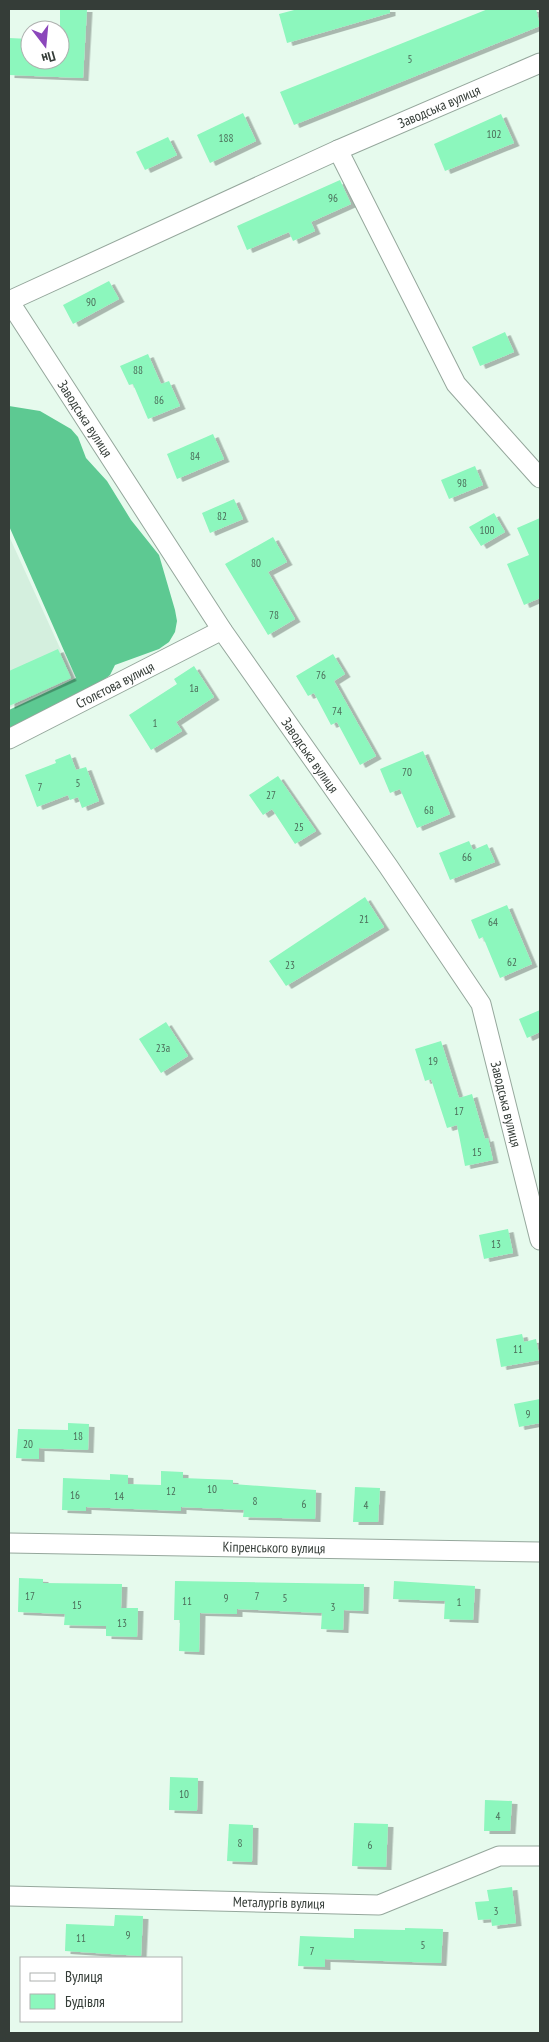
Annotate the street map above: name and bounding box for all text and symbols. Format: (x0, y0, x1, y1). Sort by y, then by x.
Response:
north arrow (20, 20, 70, 70)
text: Пн (40, 47, 58, 68)
house number: 5 (408, 52, 413, 66)
street label: Заводська вулиця (395, 81, 483, 132)
house number: 102 (487, 127, 501, 141)
house number: 188 (219, 131, 233, 145)
house number: 96 (328, 191, 338, 205)
house number: 90 (86, 295, 96, 309)
house number: 88 (133, 363, 143, 377)
street label: Заводська вулиця (54, 377, 117, 460)
house number: 86 (154, 393, 164, 407)
house number: 84 (190, 449, 200, 463)
house number: 98 (457, 476, 467, 490)
house number: 82 (217, 509, 227, 523)
house number: 100 (480, 523, 494, 537)
house number: 80 (251, 556, 261, 570)
house number: 78 (269, 608, 279, 622)
street label: Столєтова вулиця (73, 657, 157, 712)
house number: 76 (316, 668, 326, 682)
house number: 1а (189, 681, 199, 695)
house number: 74 (332, 704, 342, 718)
street label: Заводська вулиця (277, 714, 343, 796)
house number: 1 (153, 716, 158, 730)
house number: 70 (402, 765, 412, 779)
house number: 5 (76, 776, 81, 790)
house number: 7 (38, 780, 43, 794)
house number: 27 (266, 788, 276, 802)
house number: 68 (424, 803, 434, 817)
house number: 25 (294, 820, 304, 834)
house number: 66 (462, 850, 472, 864)
house number: 21 (359, 912, 369, 926)
house number: 64 (488, 915, 498, 929)
house number: 62 (507, 955, 517, 969)
house number: 23 (285, 958, 295, 972)
house number: 23а (156, 1041, 170, 1055)
house number: 19 (428, 1054, 438, 1068)
street label: Заводська вулиця (487, 1059, 525, 1149)
house number: 17 (454, 1104, 464, 1118)
house number: 15 (472, 1145, 482, 1159)
house number: 13 (491, 1237, 501, 1251)
house number: 11 (513, 1342, 523, 1356)
house number: 9 (526, 1407, 531, 1421)
house number: 18 (73, 1429, 83, 1443)
house number: 20 (23, 1437, 33, 1451)
house number: 10 (207, 1482, 217, 1496)
house number: 12 (166, 1484, 176, 1498)
house number: 16 (70, 1488, 80, 1502)
house number: 14 (114, 1489, 124, 1503)
house number: 8 (253, 1494, 258, 1508)
house number: 6 (302, 1497, 307, 1511)
house number: 4 (364, 1498, 369, 1512)
street label: Кіпренського вулиця (222, 1538, 326, 1557)
house number: 17 (25, 1589, 35, 1603)
house number: 7 (255, 1589, 260, 1603)
house number: 9 (224, 1591, 229, 1605)
house number: 5 (283, 1591, 288, 1605)
house number: 11 (182, 1594, 192, 1608)
house number: 1 (457, 1595, 462, 1609)
house number: 15 (72, 1598, 82, 1612)
house number: 3 (331, 1600, 336, 1614)
house number: 13 (117, 1616, 127, 1630)
house number: 10 (179, 1787, 189, 1801)
house number: 4 (496, 1809, 501, 1823)
house number: 8 (238, 1836, 243, 1850)
house number: 6 (368, 1838, 373, 1852)
street label: Металургів вулиця (233, 1892, 325, 1913)
house number: 3 (494, 1904, 499, 1918)
house number: 9 (126, 1928, 131, 1942)
house number: 11 (76, 1931, 86, 1945)
house number: 5 (421, 1938, 426, 1952)
house number: 7 (310, 1944, 315, 1958)
legend (20, 1957, 182, 2022)
text: Вулиця (65, 1967, 103, 1986)
text: Будівля (65, 1992, 105, 2011)

